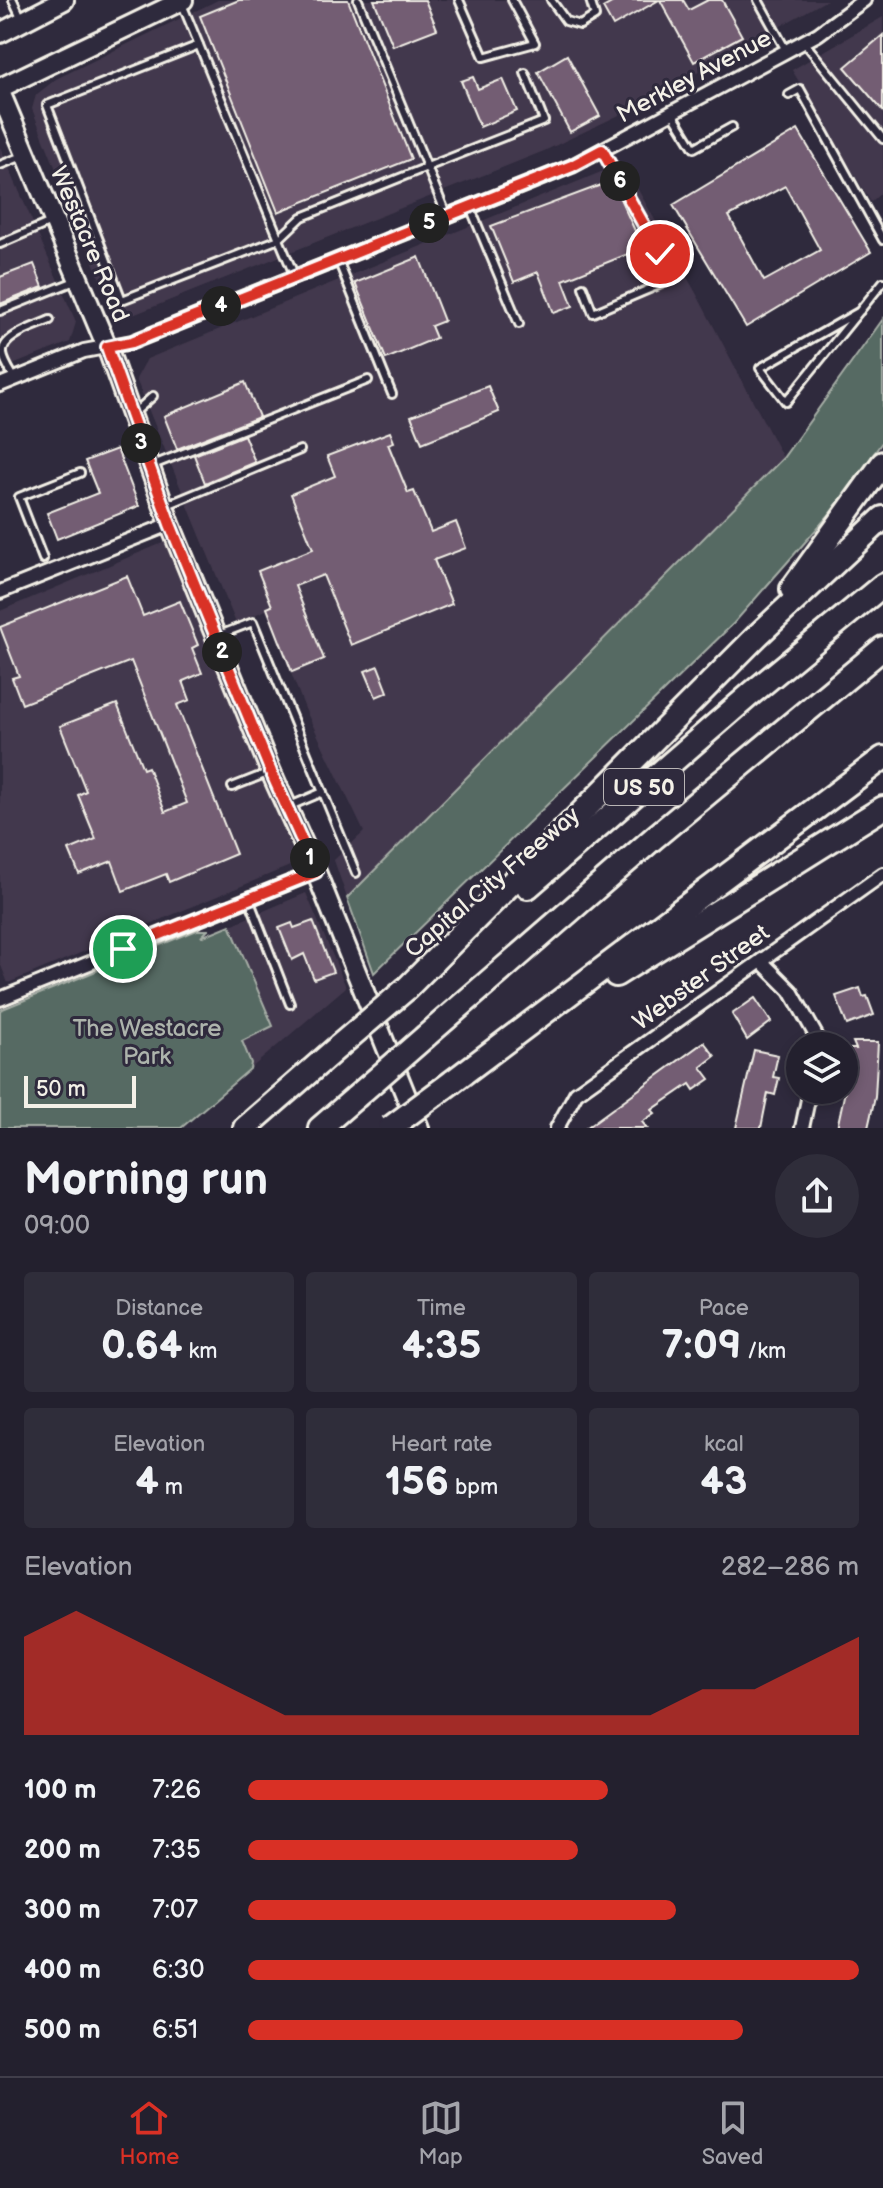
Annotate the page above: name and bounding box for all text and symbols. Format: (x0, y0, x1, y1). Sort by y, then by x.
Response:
street label: Merkley Avenue (612, 24, 776, 129)
pin: 6 (600, 161, 640, 201)
street label: Westacre Road (44, 162, 135, 327)
text: 6 (613, 167, 627, 194)
pin: 5 (409, 203, 449, 243)
text: 5 (423, 209, 435, 236)
pin (626, 220, 694, 288)
icon: check (638, 232, 682, 276)
pin: 4 (201, 286, 241, 326)
text: 4 (215, 292, 227, 319)
pin: 3 (121, 423, 161, 463)
text: 3 (135, 429, 147, 456)
pin: 2 (202, 632, 242, 672)
text: 2 (215, 638, 229, 665)
road number: US 50 (604, 769, 684, 805)
street label: Capital City Freeway (399, 801, 586, 964)
pin: 1 (290, 838, 330, 878)
text: 1 (305, 844, 315, 871)
pin (89, 915, 157, 983)
street label: Webster Street (627, 918, 776, 1037)
icon: arrive (101, 927, 145, 971)
park label: The Westacre Park (73, 1014, 221, 1071)
map controls (786, 1032, 858, 1104)
button: layers (786, 1032, 858, 1104)
scale bar (24, 1072, 136, 1108)
text: 50 m (36, 1076, 86, 1103)
text: Morning run (24, 1154, 268, 1207)
button: share (775, 1154, 859, 1238)
text: 09:00 (24, 1211, 90, 1242)
text: Distance (115, 1295, 203, 1322)
text: Time (417, 1295, 466, 1322)
text: Pace (699, 1295, 749, 1322)
text: 0.64 (101, 1322, 182, 1370)
text: 4:35 (402, 1322, 481, 1370)
text: 7:09 (661, 1322, 741, 1370)
text: km (182, 1338, 217, 1365)
text: /km (741, 1338, 786, 1365)
text: Elevation (113, 1431, 205, 1458)
text: Heart rate (391, 1431, 492, 1458)
text: kcal (704, 1431, 744, 1458)
text: 4 (135, 1458, 159, 1506)
text: 156 (385, 1458, 449, 1506)
text: 43 (700, 1458, 747, 1506)
text: m (159, 1474, 183, 1501)
text: bpm (449, 1474, 498, 1501)
text: Elevation (24, 1552, 132, 1583)
text: 282–286 m (721, 1552, 859, 1583)
text: 100 m (24, 1775, 97, 1806)
text: 7:26 (152, 1775, 201, 1806)
text: 200 m (24, 1835, 101, 1866)
text: 7:35 (152, 1835, 201, 1866)
text: 300 m (24, 1895, 101, 1926)
text: 7:07 (152, 1895, 198, 1926)
text: 400 m (24, 1955, 101, 1986)
text: 6:30 (152, 1955, 204, 1986)
text: 500 m (24, 2015, 101, 2046)
text: 6:51 (152, 2015, 198, 2046)
tab: Home (120, 2096, 179, 2171)
tab: Map (418, 2096, 463, 2171)
tab: Saved (702, 2096, 763, 2171)

